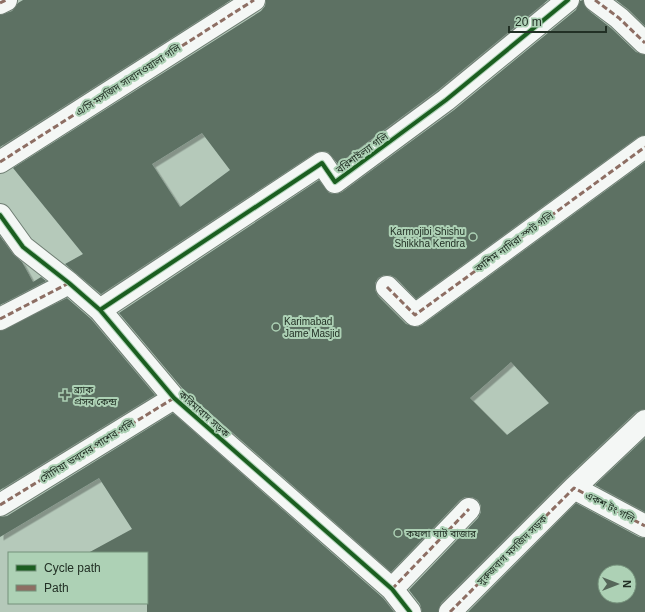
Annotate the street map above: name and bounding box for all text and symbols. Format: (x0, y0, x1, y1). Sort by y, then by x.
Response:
scale bar (509, 8, 606, 34)
text: 20 m (515, 15, 542, 29)
street label: এ/সি মসজিদ সাবানওয়ালা গলি (74, 42, 183, 118)
street label: বরিশাইল্যা গলি (333, 130, 391, 176)
street label: কাশিম নাদিরা স্পট গলি (472, 209, 556, 275)
place label: Karmojibi Shishu Shikkha Kendra (390, 226, 465, 249)
marker: Karmojibi Shishu Shikkha Kendra (468, 232, 478, 242)
place label: Karimabad Jame Masjid (284, 316, 340, 339)
marker: Karimabad Jame Masjid (271, 322, 281, 332)
place label: ব্র্যাক প্রসব কেন্দ্র (73, 384, 117, 407)
street label: করিমাবাদ সড়ক (176, 388, 232, 440)
marker: ব্র্যাক প্রসব কেন্দ্র (59, 389, 71, 401)
street label: সৌদিয়া ভবনের পাশের গলি (38, 417, 137, 484)
street label: একশ টং গলি (584, 489, 637, 525)
street label: সুরুজবাগ মসজিদ সড়ক (474, 512, 550, 589)
marker: কয়লা ঘাট বাজার (393, 528, 403, 538)
place label: কয়লা ঘাট বাজার (405, 528, 477, 539)
legend (8, 552, 148, 604)
text: Cycle path (44, 561, 101, 575)
north arrow (597, 564, 637, 604)
text: N (621, 580, 633, 588)
text: Path (44, 581, 69, 595)

